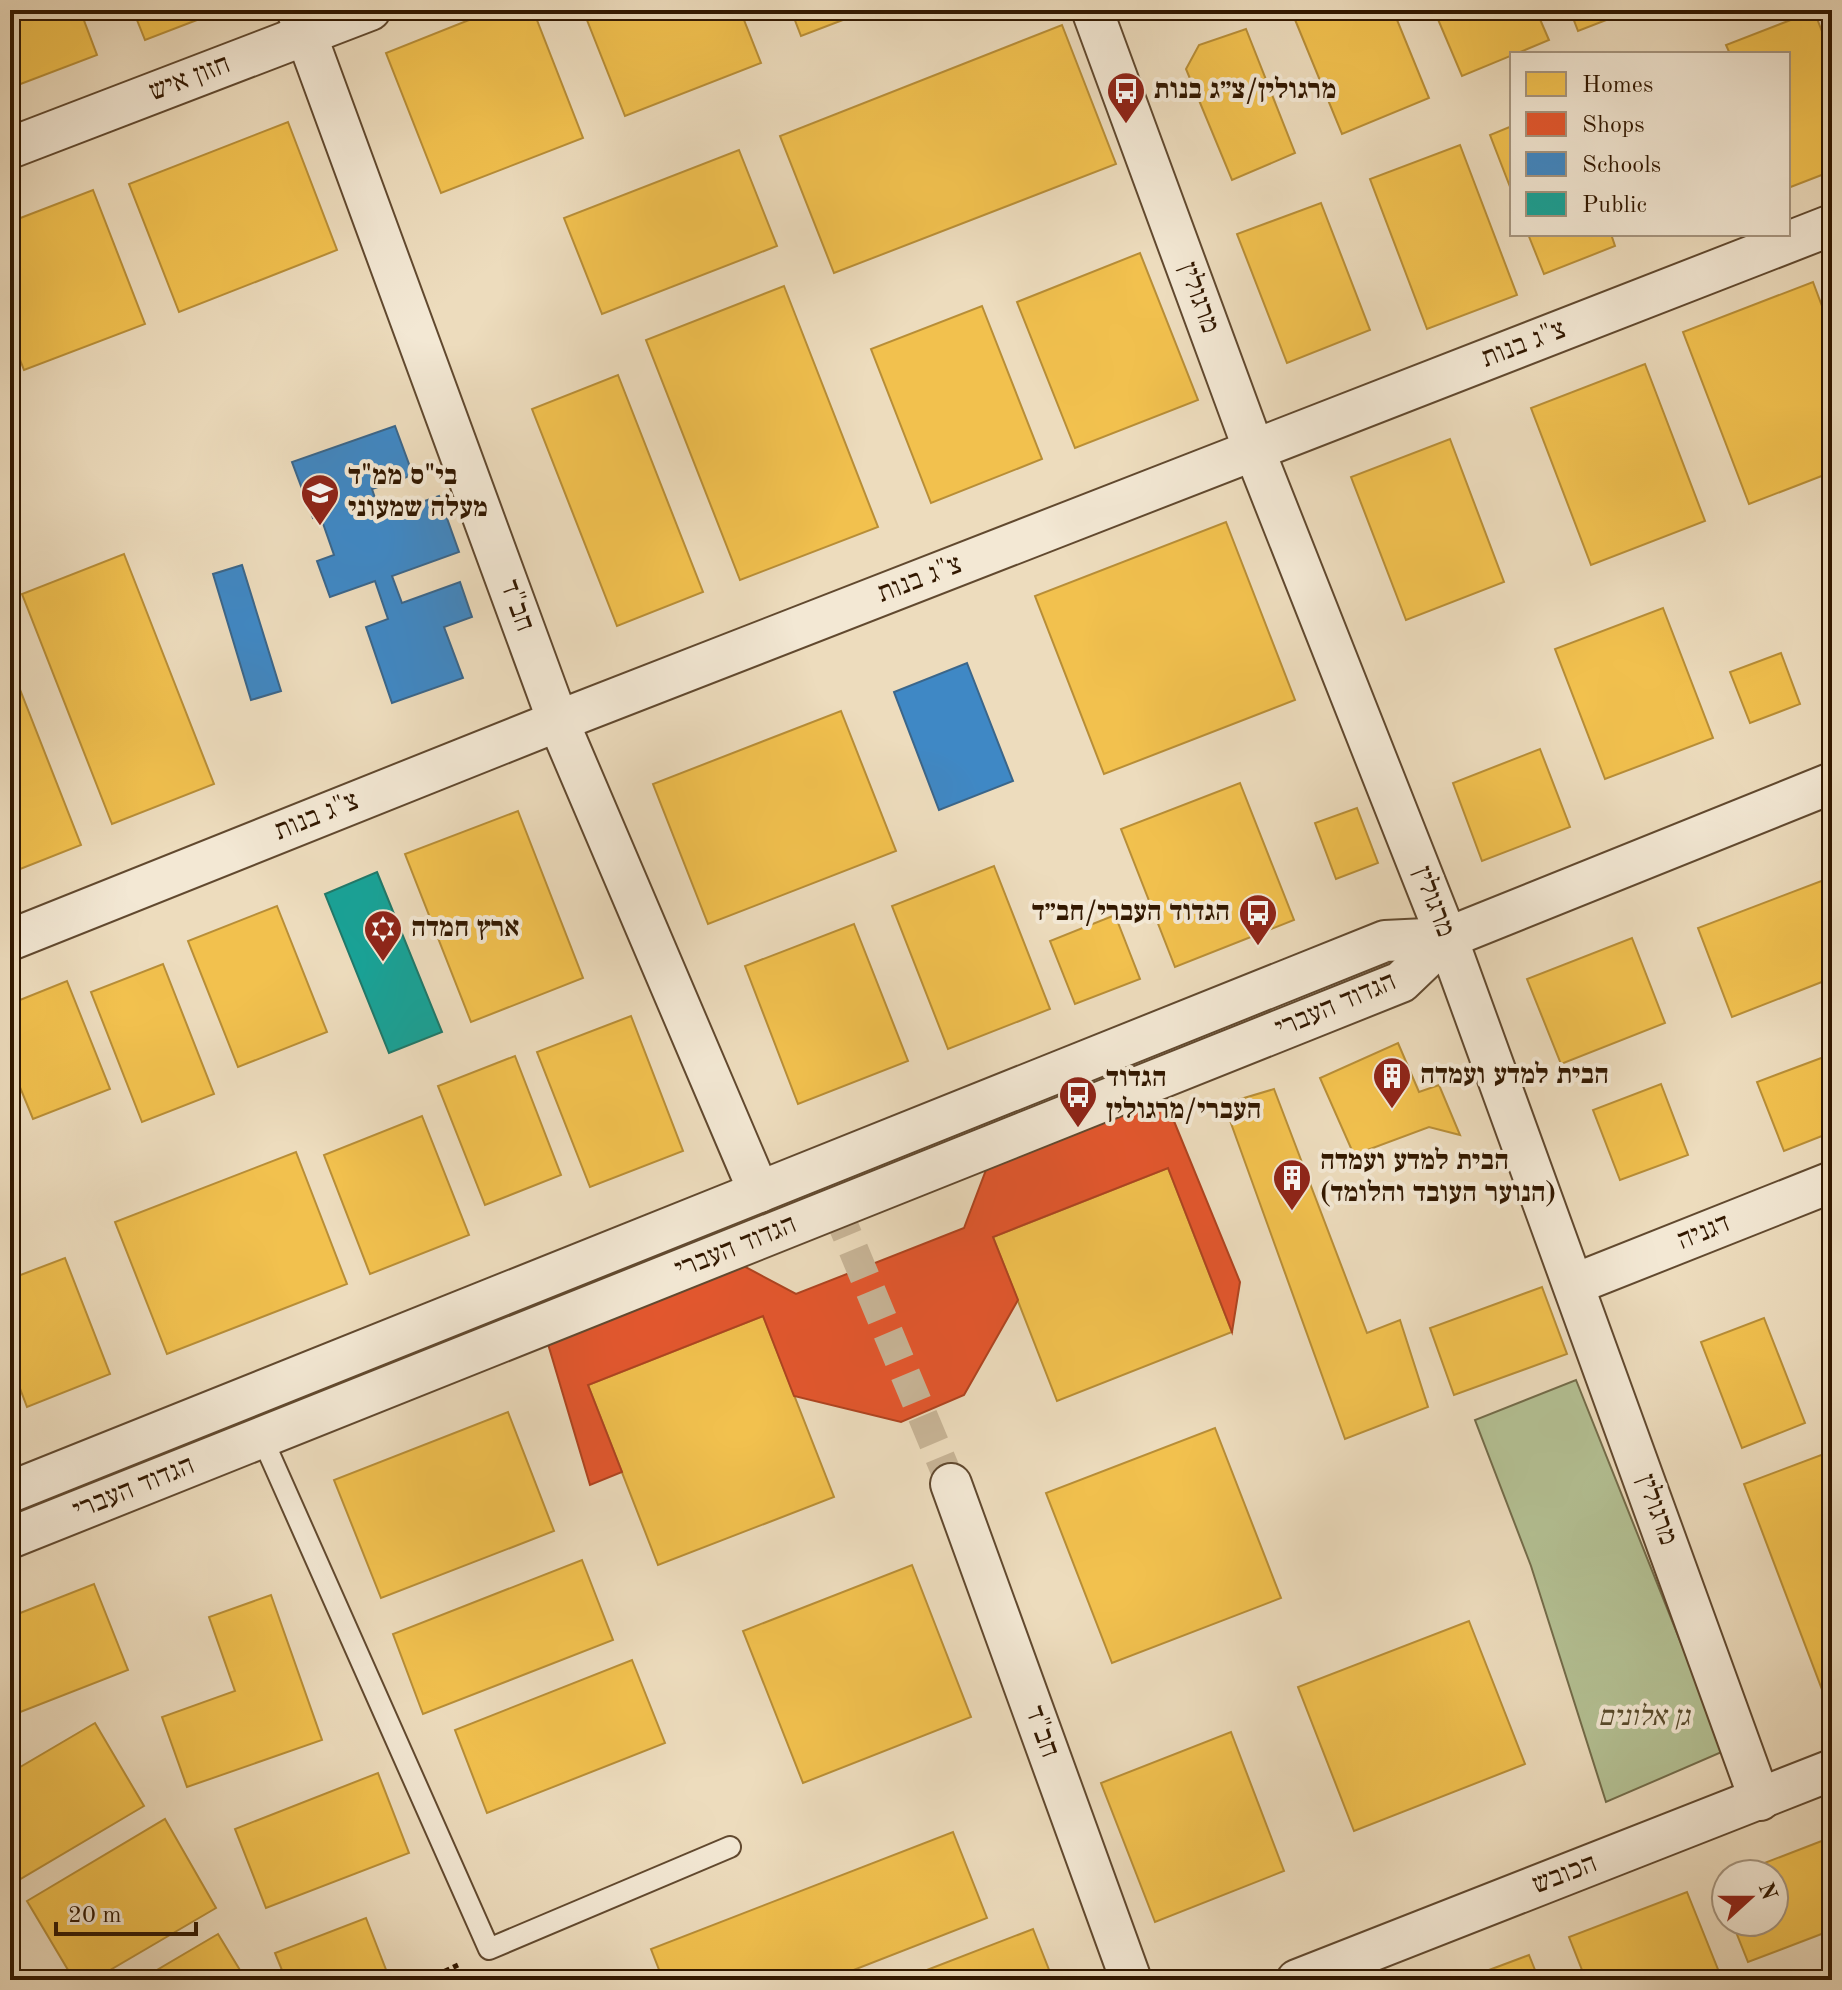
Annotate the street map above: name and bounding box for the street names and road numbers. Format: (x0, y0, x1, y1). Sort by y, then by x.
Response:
street label: חזון איש (146, 51, 234, 107)
street label: מרגולין (1172, 258, 1225, 337)
street label: צ"ג בנות (1478, 316, 1570, 374)
street label: צ"ג בנות (874, 551, 966, 609)
street label: חב"ד (494, 577, 538, 635)
street label: צ"ג בנות (271, 788, 363, 846)
street label: מרגולין (1407, 862, 1461, 941)
street label: הגדוד העברי (1272, 968, 1400, 1044)
street label: דגניה (1674, 1210, 1734, 1256)
street label: הגדוד העברי (671, 1211, 801, 1285)
street label: הגדוד העברי (69, 1452, 199, 1526)
street label: מרגולין (1630, 1470, 1683, 1549)
street label: חב"ד (1019, 1703, 1063, 1761)
street label: הכובש (1529, 1850, 1601, 1900)

